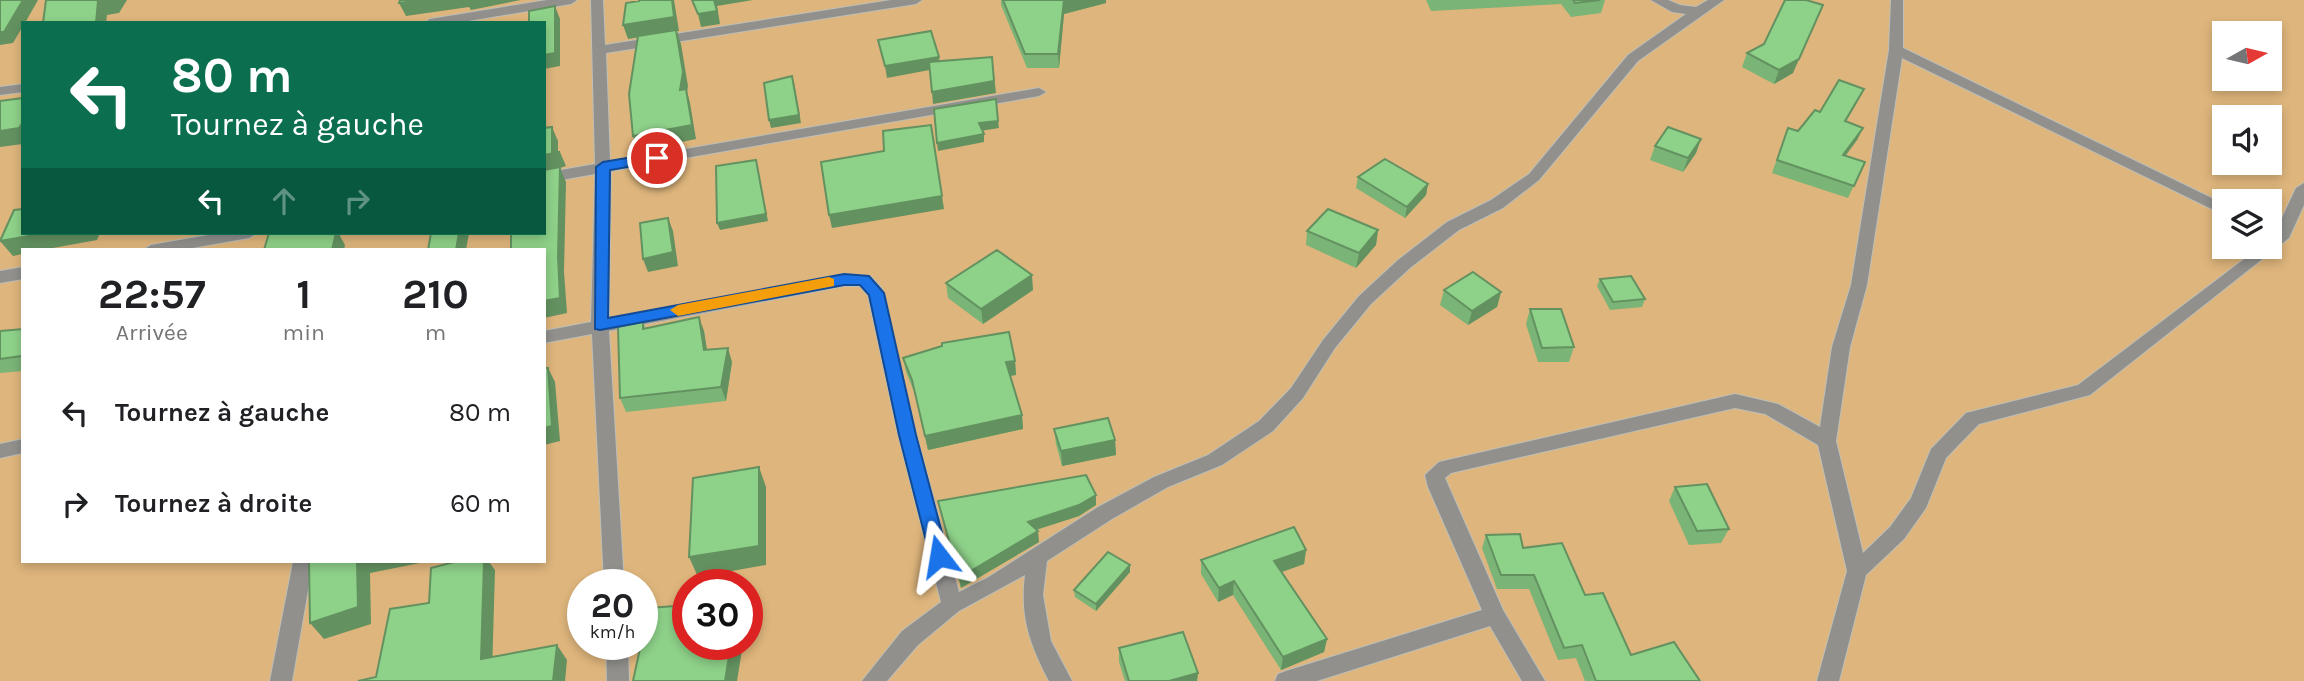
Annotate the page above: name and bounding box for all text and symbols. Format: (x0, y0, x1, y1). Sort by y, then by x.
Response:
north arrow (2212, 21, 2282, 91)
map controls (2212, 21, 2282, 259)
text: 80 m (171, 47, 293, 104)
icon: left (56, 49, 147, 140)
button: sound (2212, 105, 2282, 175)
text: Tournez à gauche (171, 106, 424, 143)
pin (627, 128, 687, 188)
icon: arrive (638, 139, 676, 177)
icon: left (192, 182, 230, 220)
icon: ahead (265, 182, 303, 220)
icon: right (338, 182, 376, 220)
button: layers (2212, 189, 2282, 259)
text: 22:57 (98, 269, 206, 319)
text: 1 (296, 269, 311, 319)
text: 210 (402, 269, 469, 319)
text: Arrivée (116, 319, 188, 346)
text: min (283, 319, 325, 346)
text: m (425, 319, 446, 346)
icon: left (56, 394, 94, 432)
text: Tournez à gauche (115, 397, 329, 428)
text: 80 m (449, 397, 511, 428)
icon: right (56, 485, 94, 523)
text: Tournez à droite (115, 488, 312, 519)
text: 60 m (450, 488, 511, 519)
position arrow (902, 519, 976, 593)
speed limit sign: 30 (672, 569, 763, 660)
text: 20 (591, 585, 634, 626)
text: km/h (590, 621, 635, 643)

